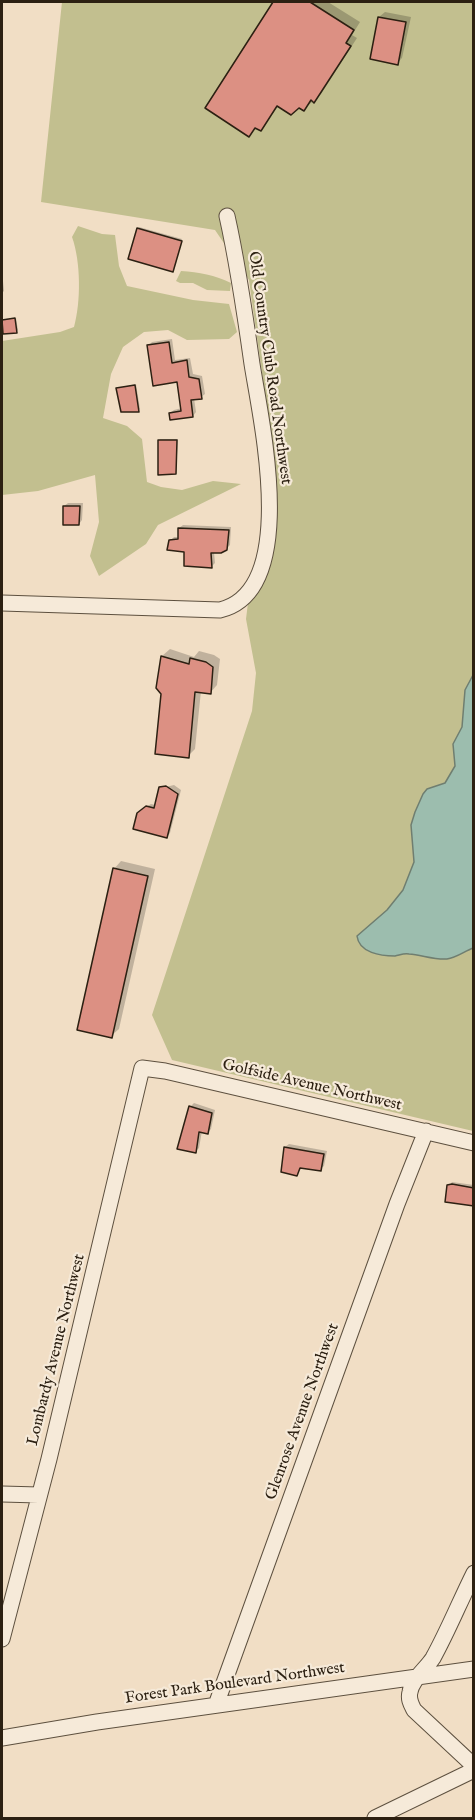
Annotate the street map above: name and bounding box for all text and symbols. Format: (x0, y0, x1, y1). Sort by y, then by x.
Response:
street label: Old Country Club Road Northwest (243, 250, 295, 486)
street label: Golfside Avenue Northwest (220, 1056, 404, 1116)
street label: Lombardy Avenue Northwest (24, 1252, 90, 1448)
street label: Glenrose Avenue Northwest (262, 1321, 344, 1503)
street label: Forest Park Boulevard Northwest (124, 1659, 346, 1709)

